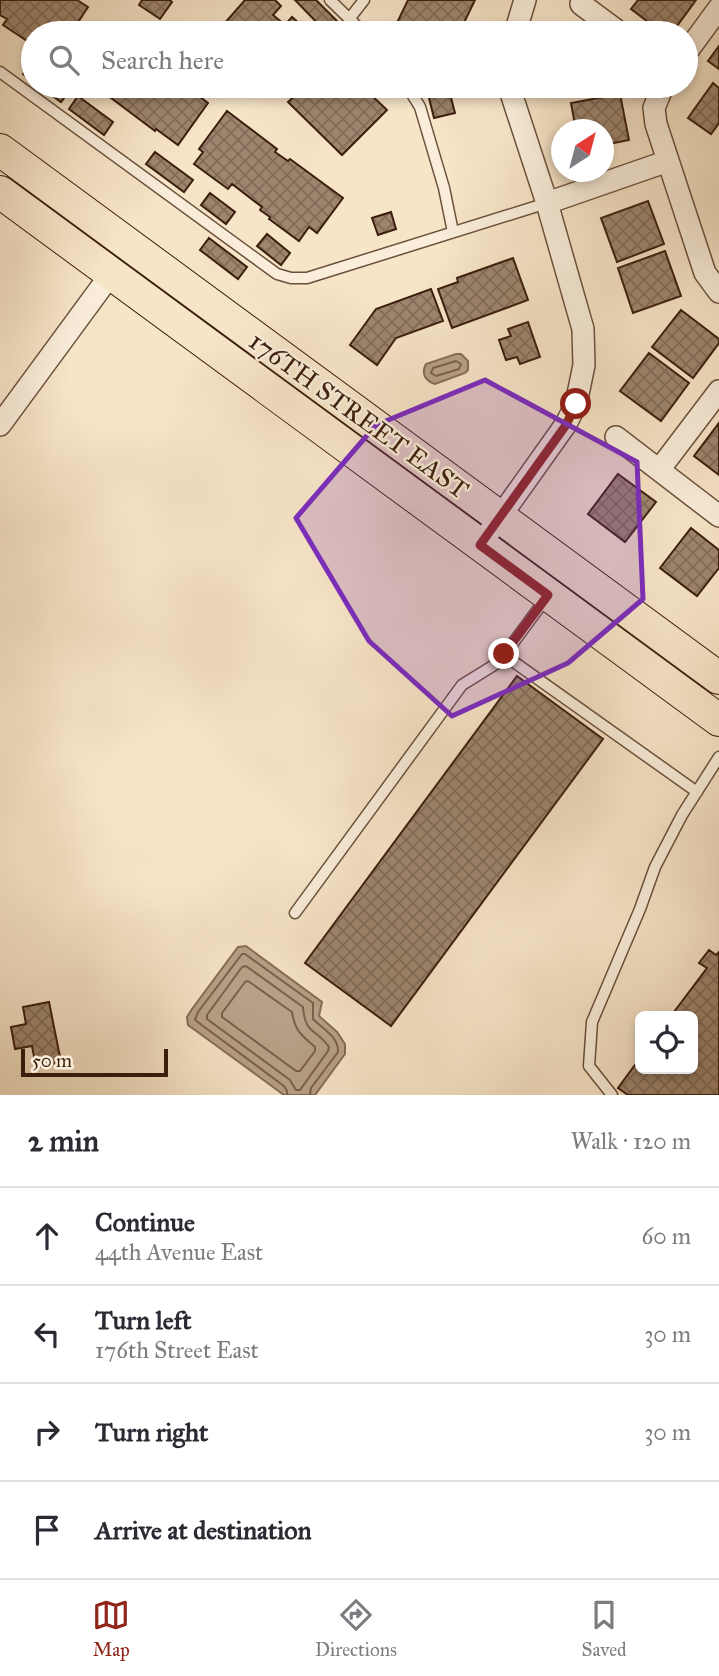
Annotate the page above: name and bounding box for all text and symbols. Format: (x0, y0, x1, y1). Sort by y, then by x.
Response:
search box (21, 21, 698, 98)
icon: search (45, 41, 83, 79)
text: Search here (101, 44, 224, 76)
north arrow (551, 119, 614, 182)
street label: 176TH STREET EAST (243, 324, 475, 506)
route start (560, 388, 591, 419)
route end (488, 638, 519, 669)
map controls (635, 1011, 698, 1074)
button: locate (635, 1011, 698, 1074)
scale bar (21, 1046, 168, 1078)
text: 50 m (32, 1049, 72, 1072)
text: 2 min (28, 1123, 99, 1159)
text: Walk · 120 m (571, 1127, 691, 1155)
text: Continue (95, 1206, 195, 1238)
icon: ahead (28, 1217, 66, 1255)
text: 60 m (642, 1222, 691, 1250)
text: 44th Avenue East (95, 1238, 263, 1266)
text: Turn left (95, 1304, 191, 1336)
icon: left (28, 1315, 66, 1353)
text: 30 m (644, 1320, 691, 1348)
text: 176th Street East (95, 1336, 259, 1364)
icon: right (28, 1413, 66, 1451)
text: Turn right (95, 1416, 208, 1448)
text: 30 m (644, 1418, 691, 1446)
icon: arrive (28, 1511, 66, 1549)
text: Arrive at destination (95, 1514, 312, 1546)
tab: Map (92, 1596, 130, 1661)
tab: Directions (315, 1596, 397, 1661)
tab: Saved (582, 1596, 627, 1661)

